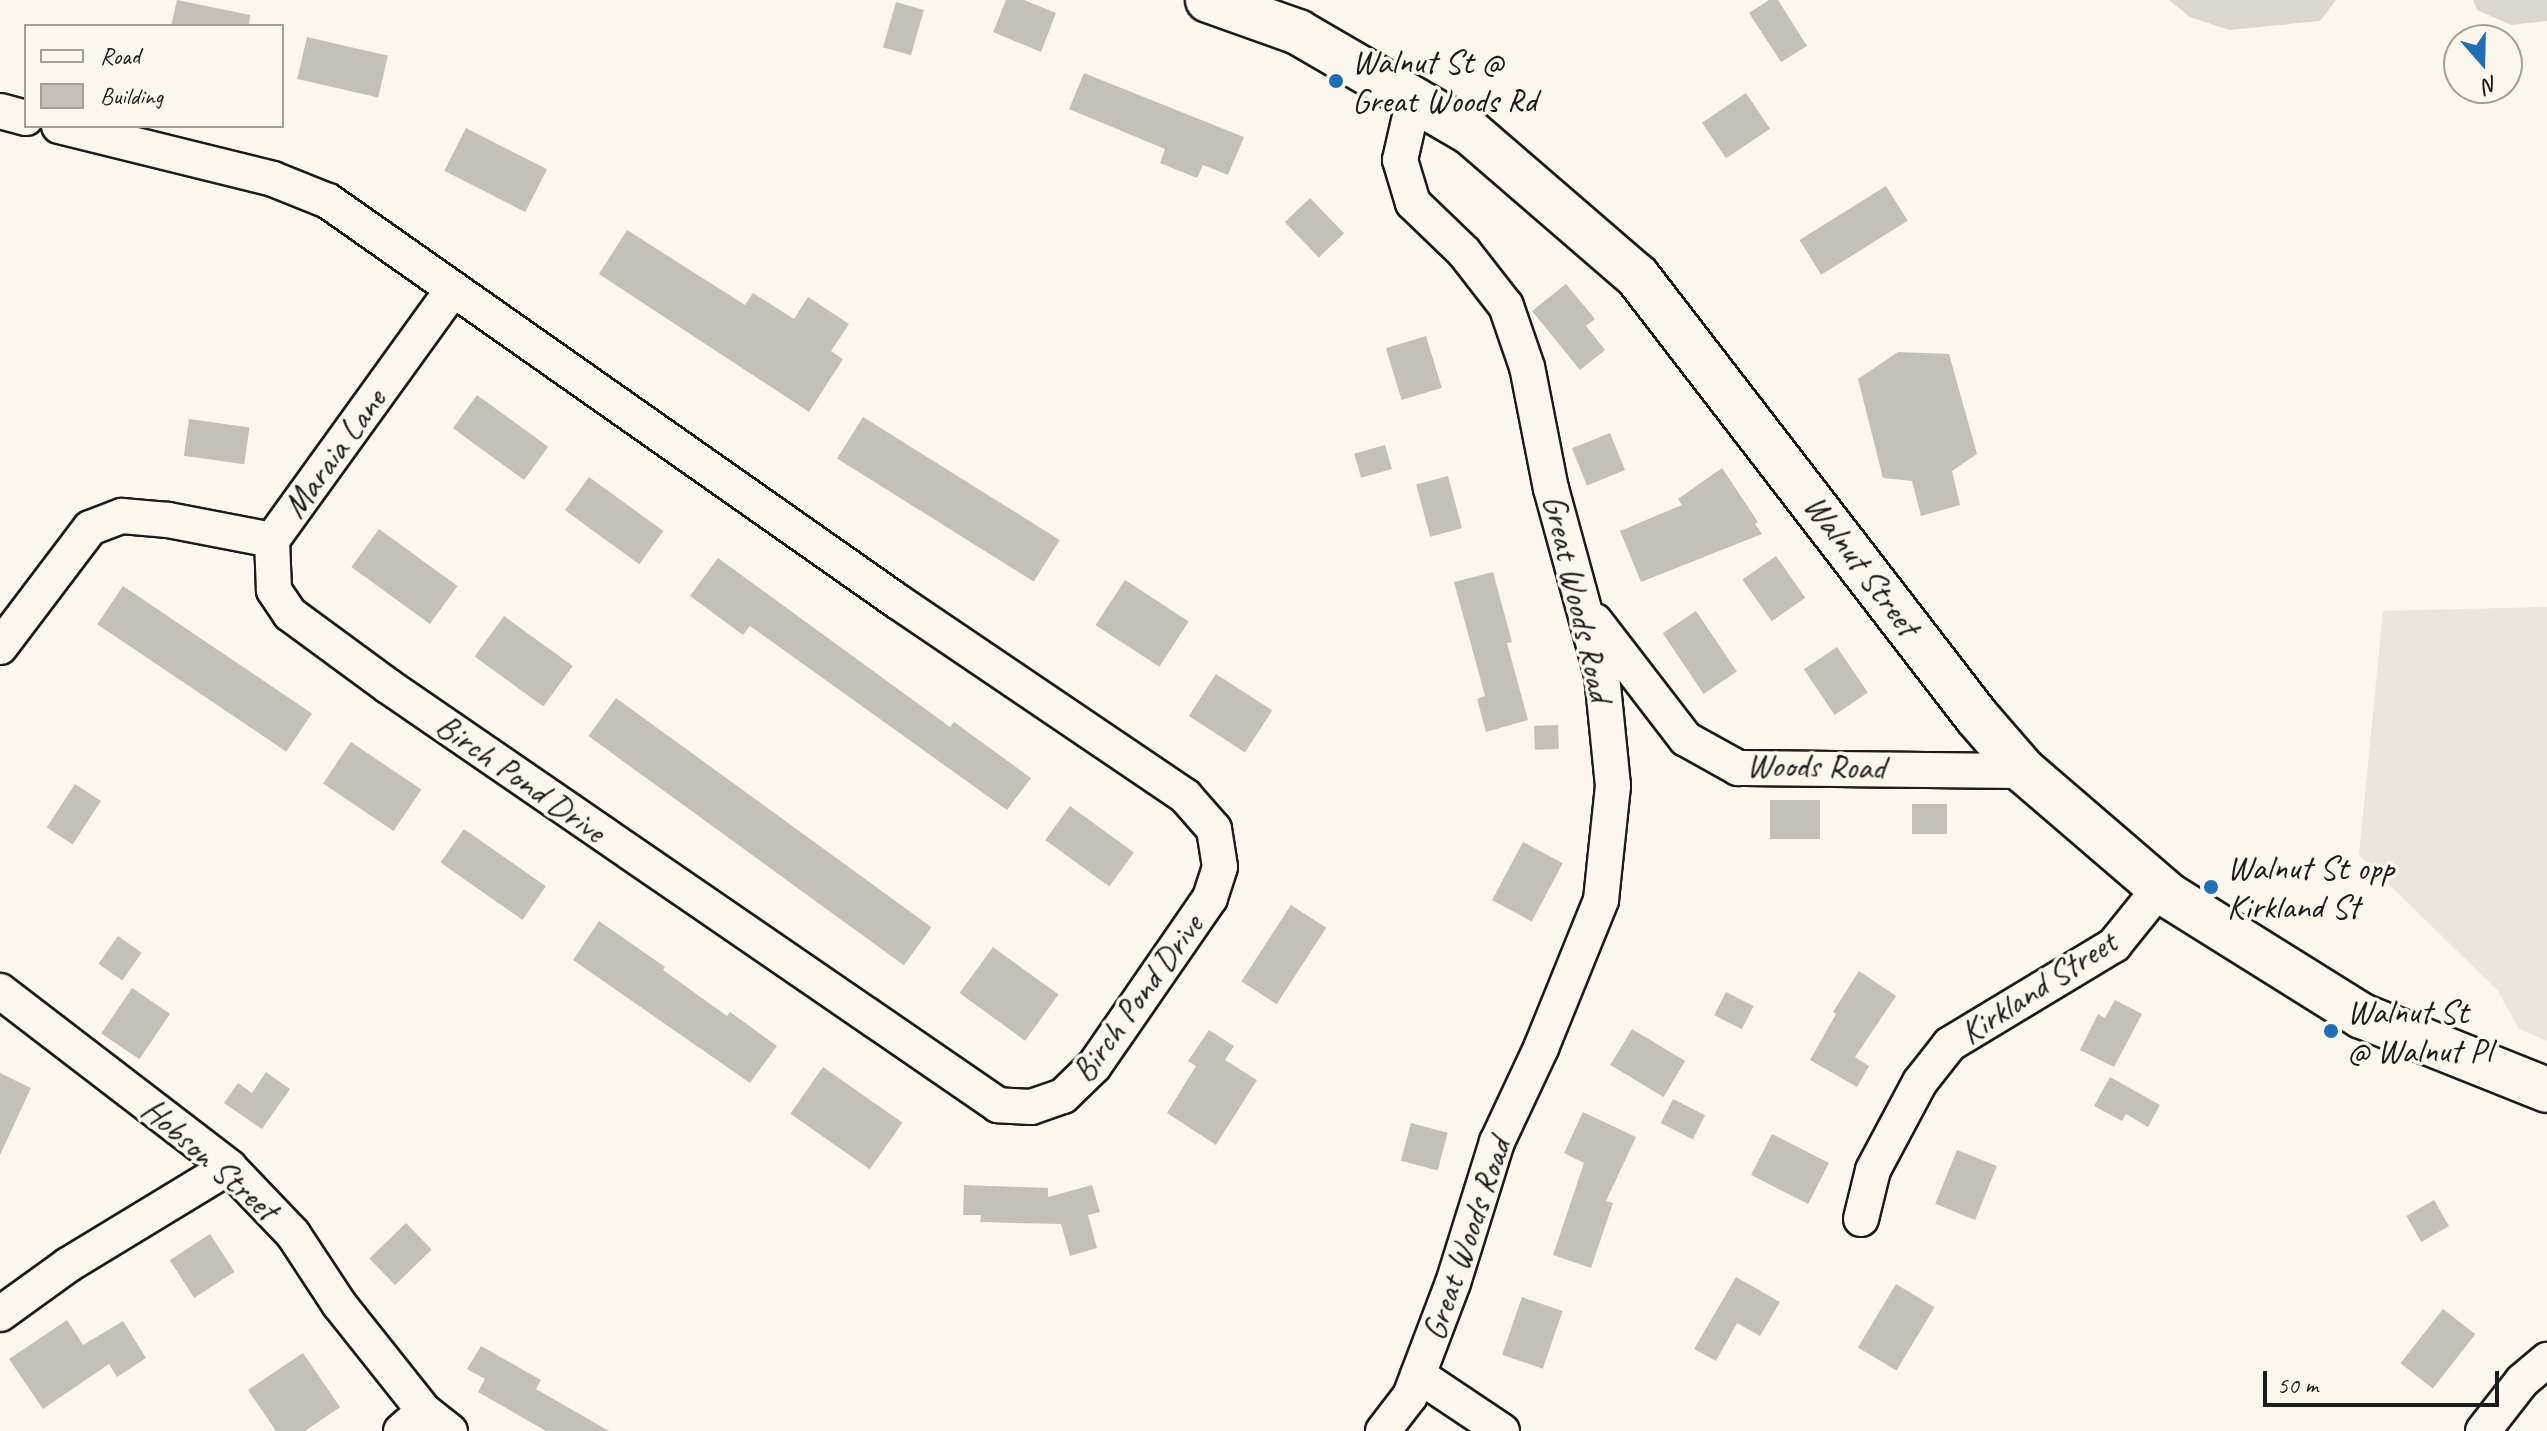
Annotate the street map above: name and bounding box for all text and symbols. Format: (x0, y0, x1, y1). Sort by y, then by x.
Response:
legend (24, 24, 284, 128)
north arrow (2443, 24, 2523, 104)
text: Road (100, 41, 140, 71)
place label: Walnut St @ Great Woods Rd (1352, 41, 1538, 120)
text: N (2479, 69, 2502, 100)
marker: Walnut St @ Great Woods Rd (1327, 72, 1345, 90)
text: Building (100, 81, 163, 111)
street label: Maraia Lane (273, 380, 395, 526)
street label: Walnut Street (1796, 486, 1928, 644)
street label: Great Woods Road (1534, 490, 1622, 706)
street label: Birch Pond Drive (429, 705, 613, 851)
street label: Woods Road (1746, 744, 1886, 788)
place label: Walnut St opp Kirkland St (2227, 847, 2394, 926)
marker: Walnut St opp Kirkland St (2202, 878, 2220, 896)
street label: Birch Pond Drive (1063, 906, 1211, 1090)
street label: Kirkland Street (1952, 921, 2124, 1053)
place label: Walnut St @ Walnut Pl (2347, 991, 2491, 1070)
marker: Walnut St @ Walnut Pl (2322, 1022, 2340, 1040)
street label: Hobson Street (134, 1089, 286, 1229)
street label: Great Woods Road (1412, 1132, 1520, 1346)
scale bar (2267, 1355, 2503, 1405)
text: 50 m (2277, 1370, 2318, 1400)

